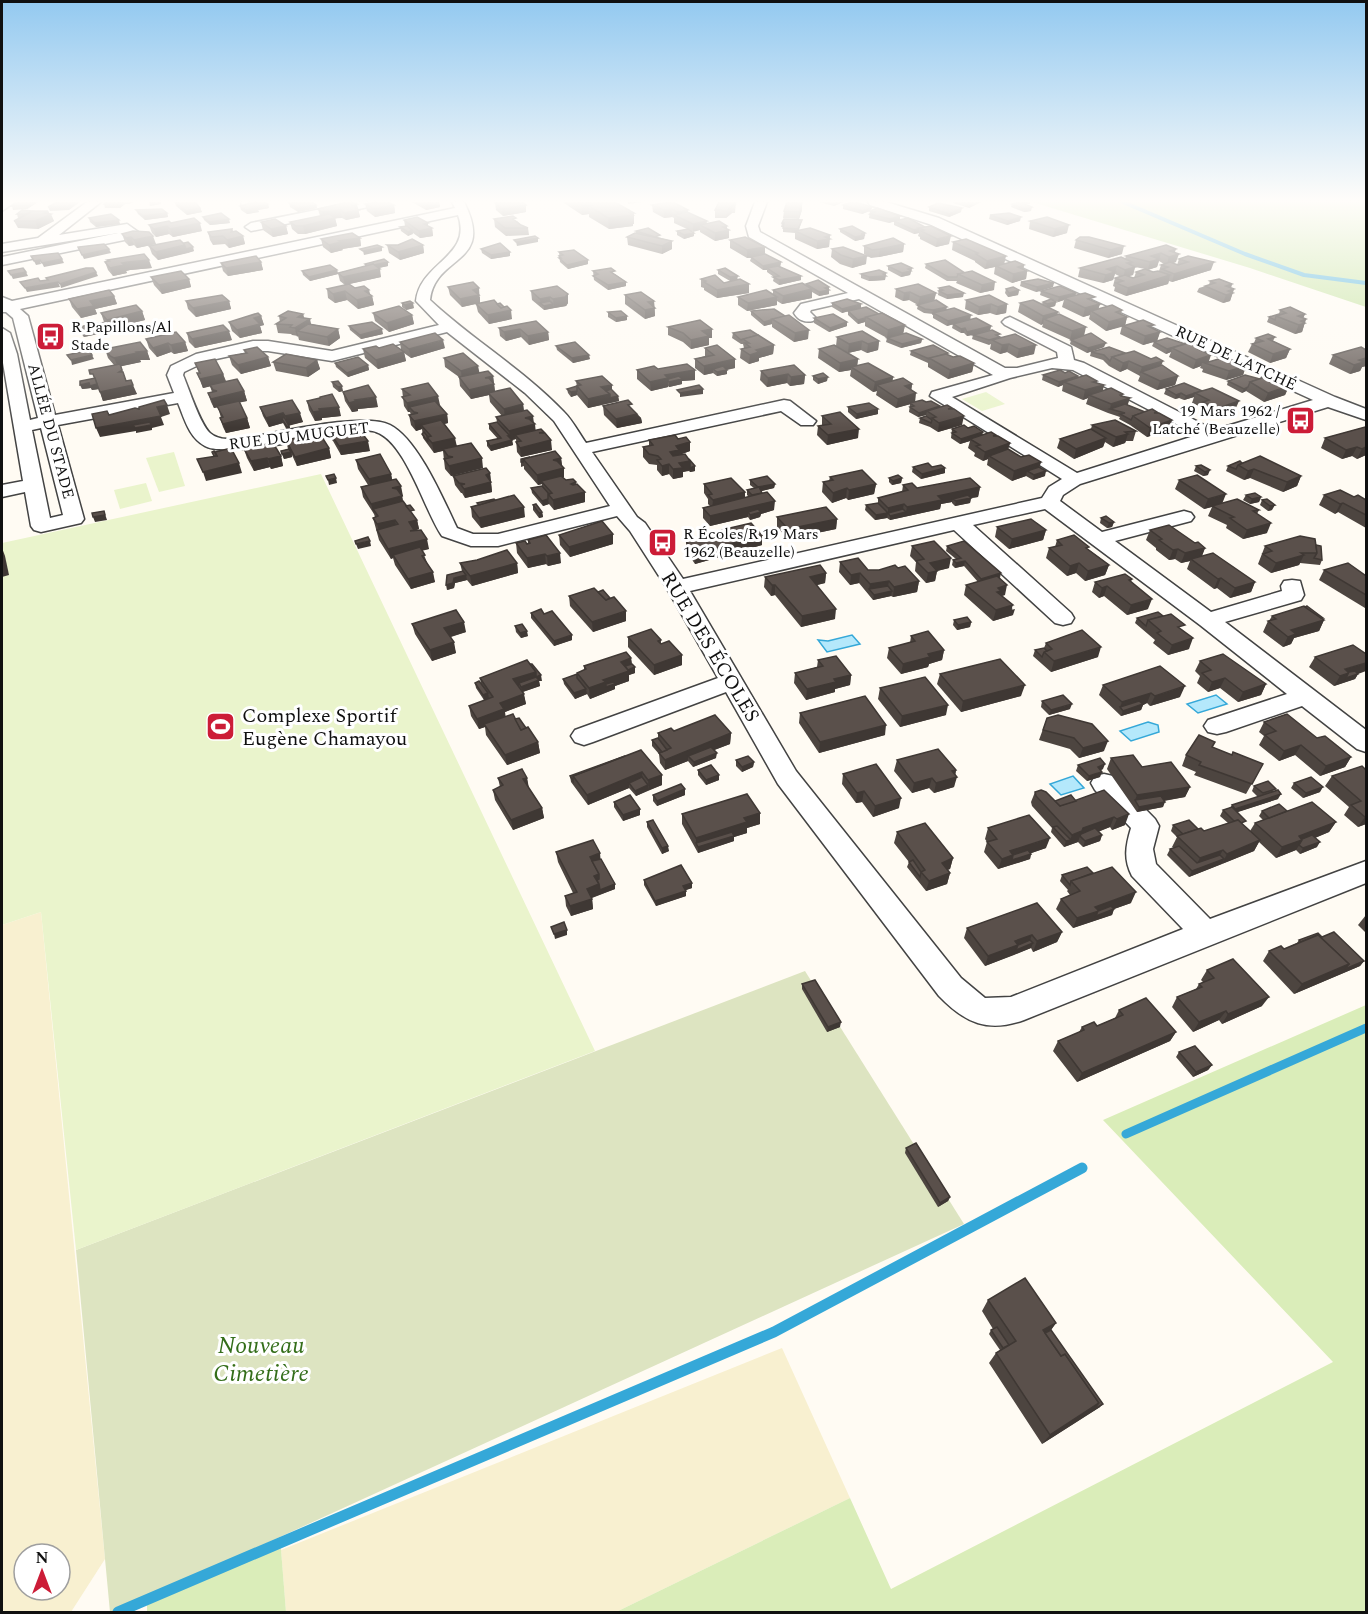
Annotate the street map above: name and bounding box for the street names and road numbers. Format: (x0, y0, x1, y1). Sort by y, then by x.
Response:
street label: RUE DE LATCHÉ (1171, 319, 1301, 397)
street label: ALLÉE DU STADE (21, 360, 81, 502)
street label: RUE DU MUGUET (227, 415, 371, 457)
street label: RUE DES ÉCOLES (653, 566, 767, 728)

